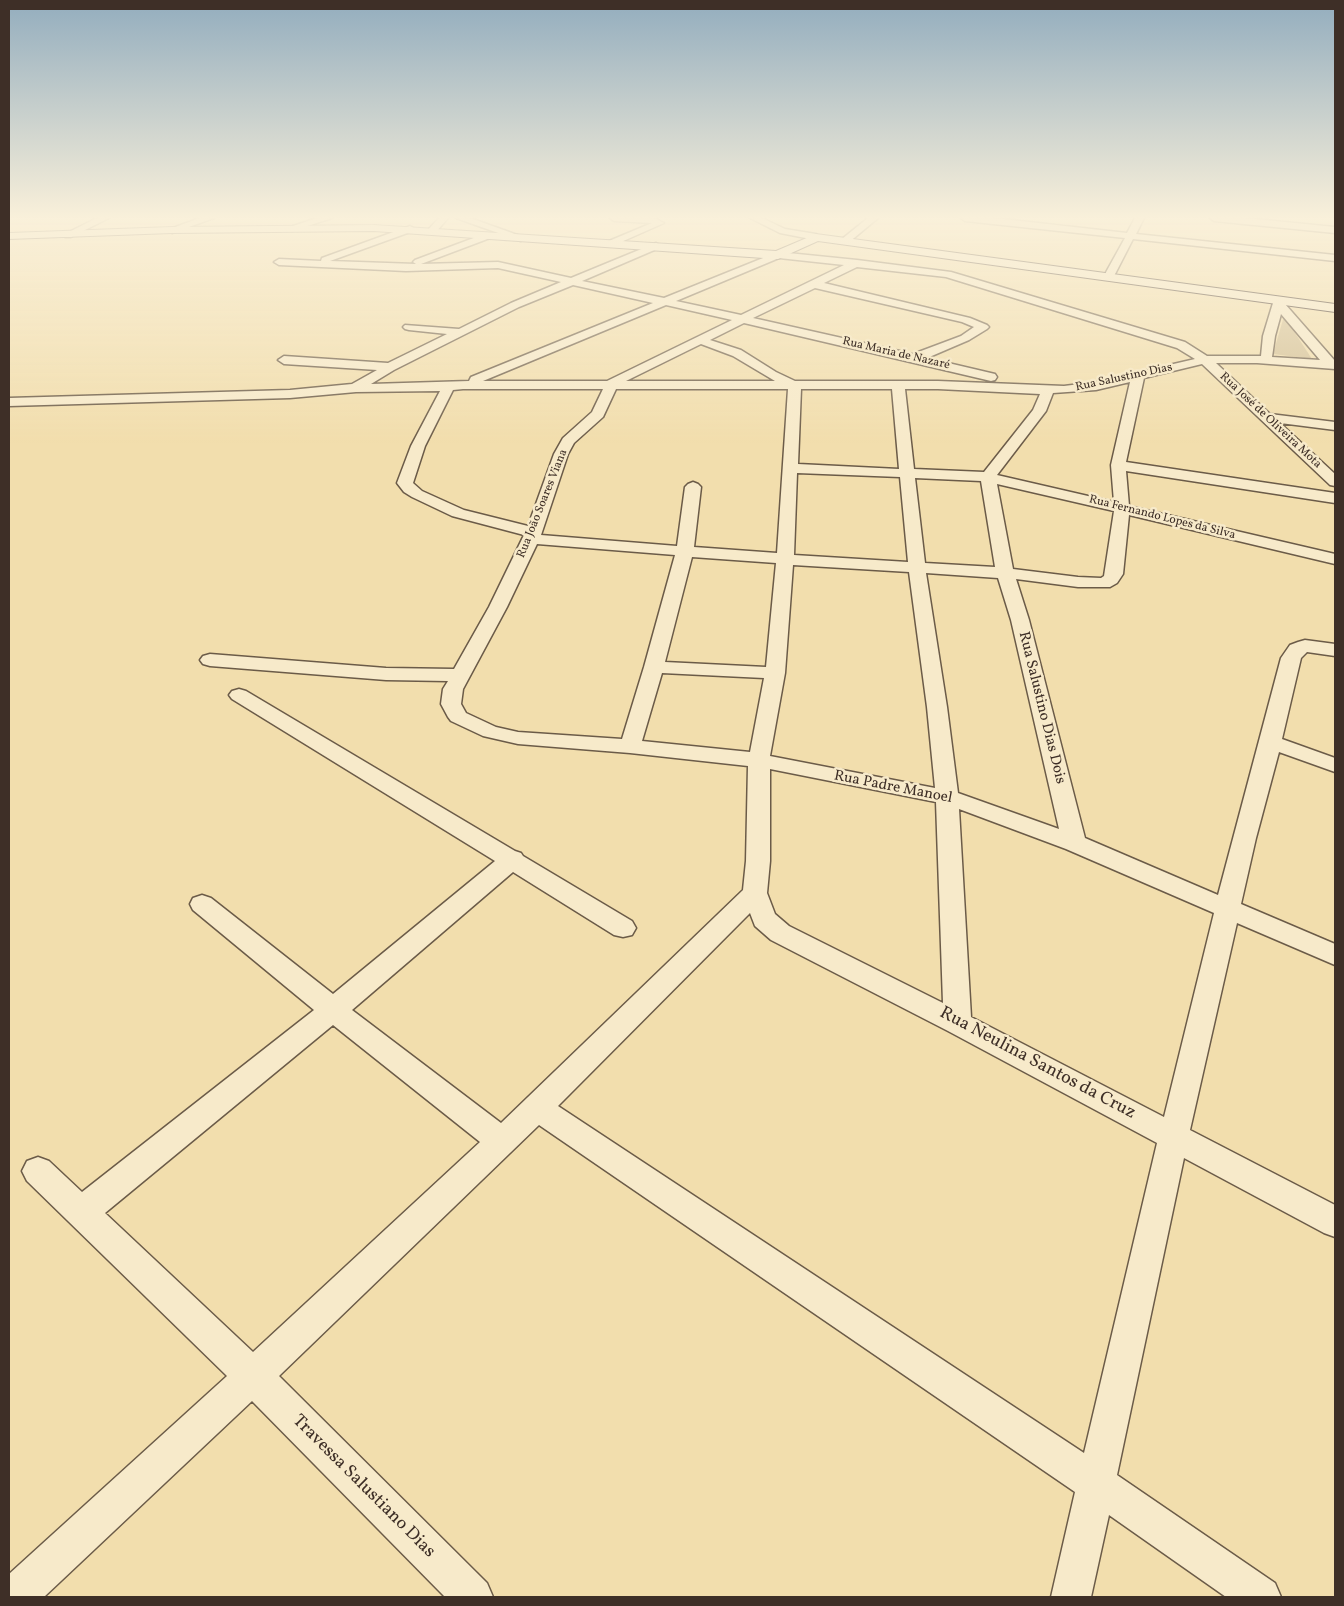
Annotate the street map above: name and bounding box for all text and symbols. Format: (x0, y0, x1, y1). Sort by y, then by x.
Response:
street label: Rua Maria de Nazaré (841, 335, 951, 373)
street label: Rua Salustino Dias (1074, 361, 1174, 395)
street label: Rua José de Oliveira Mota (1216, 370, 1324, 472)
street label: Rua João Soares Viana (515, 448, 571, 560)
street label: Rua Fernando Lopes da Silva (1087, 493, 1237, 543)
street label: Rua Salustino Dias Dois (1013, 630, 1069, 786)
street label: Rua Padre Manoel (832, 768, 954, 808)
street label: Rua Neulina Santos da Cruz (935, 1003, 1139, 1125)
street label: Travessa Salustiano Dias (287, 1411, 439, 1563)

